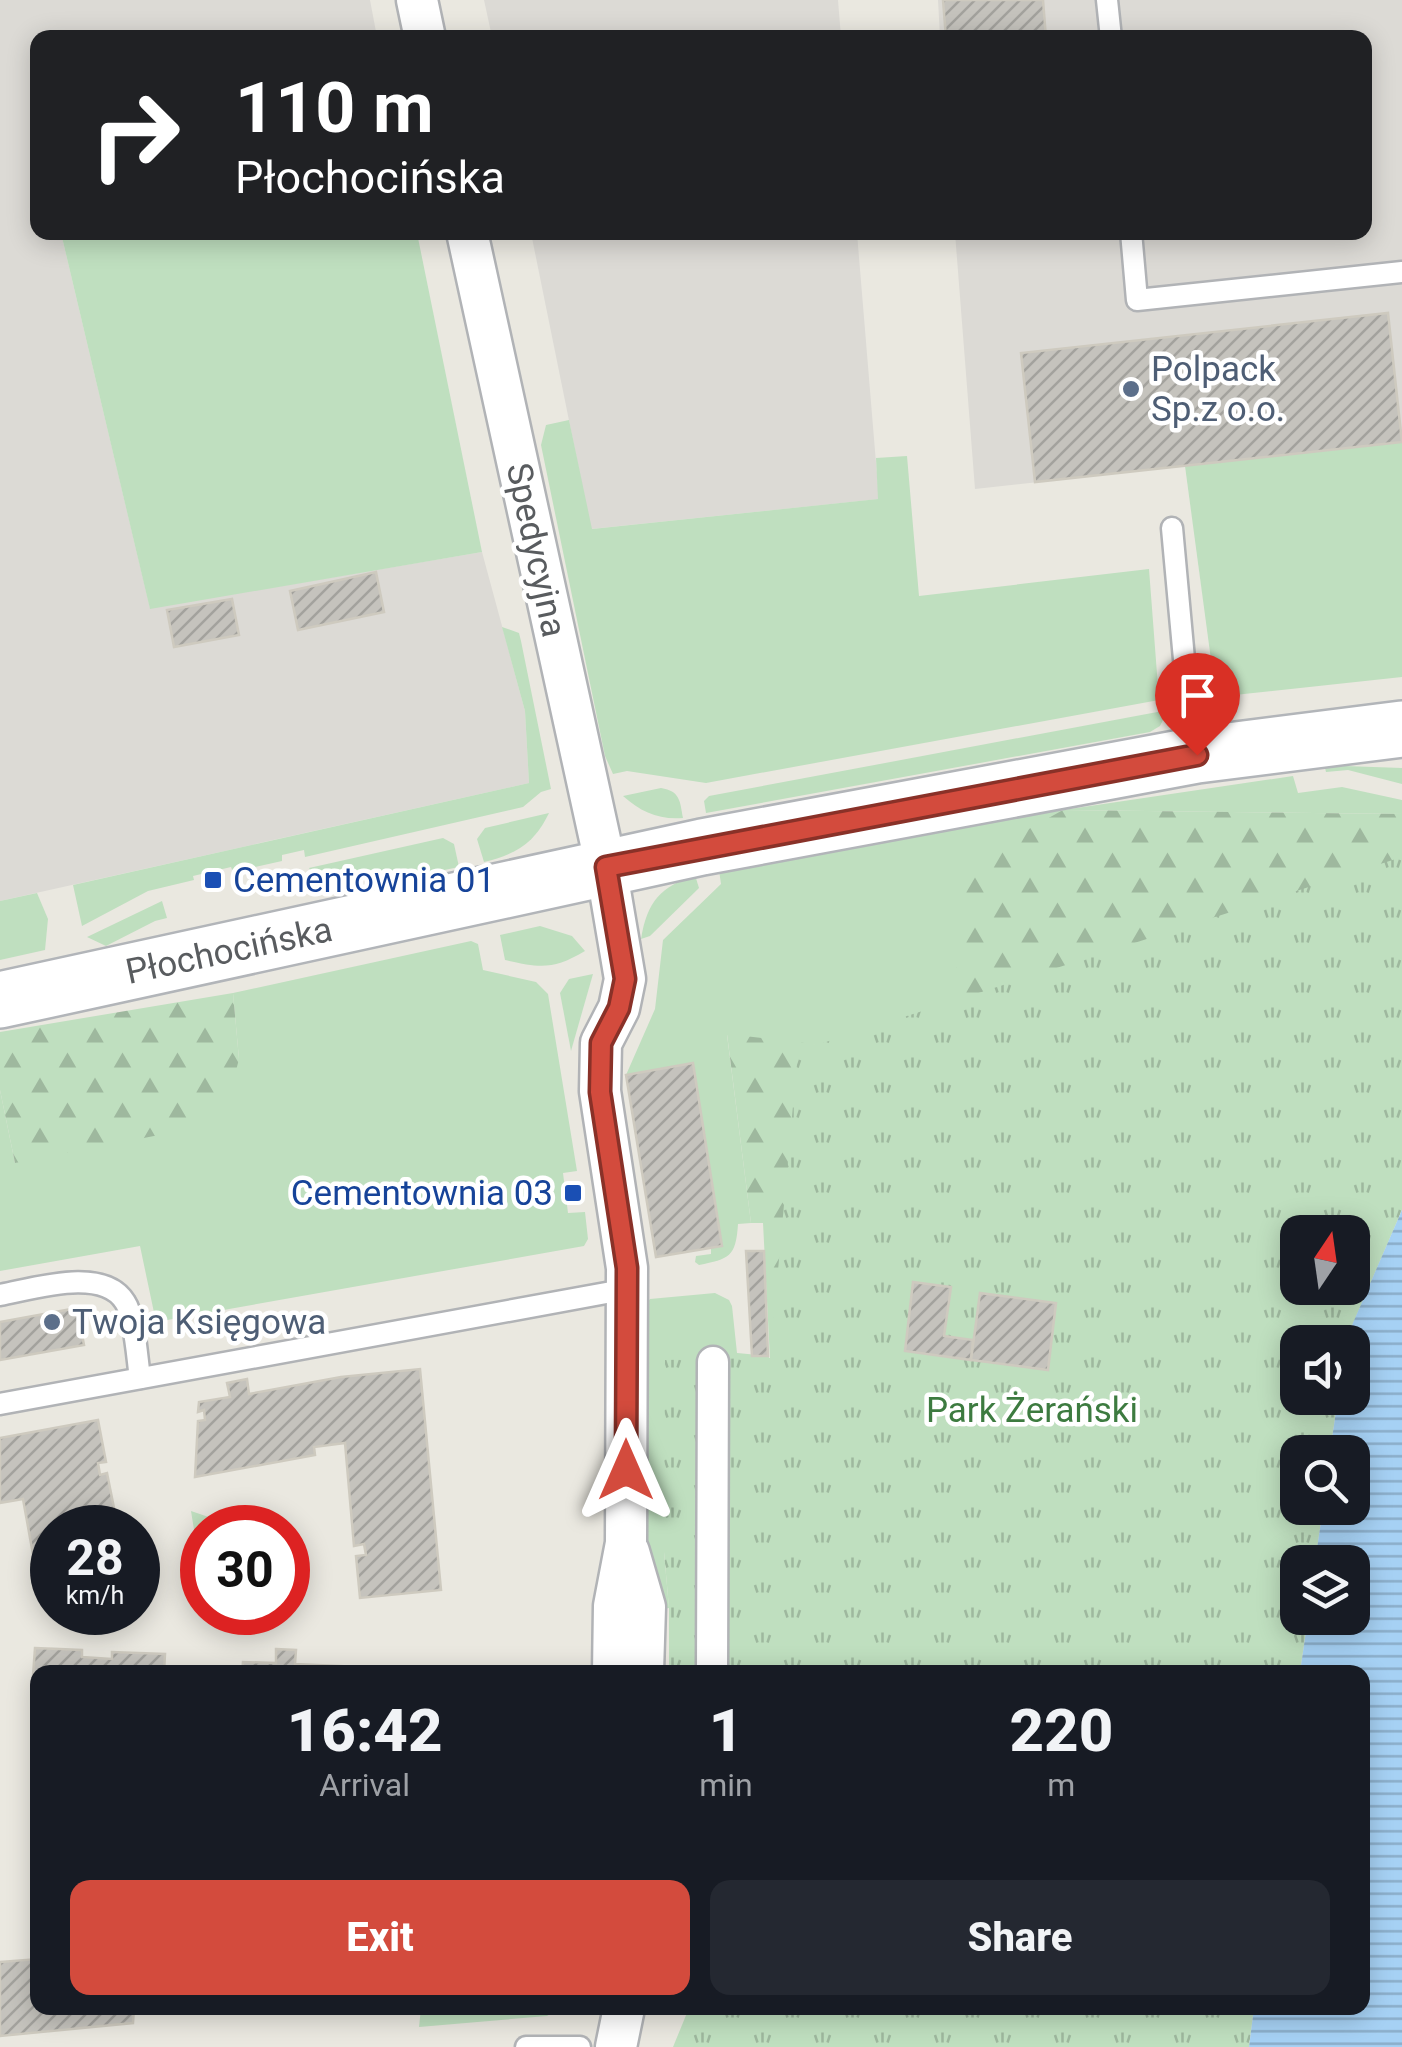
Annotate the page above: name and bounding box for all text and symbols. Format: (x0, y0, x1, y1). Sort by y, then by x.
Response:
text: 110 m (235, 67, 434, 149)
icon: right (70, 70, 200, 200)
text: Płochocińska (235, 151, 505, 204)
place label: Polpack Sp.z o.o. (1151, 349, 1285, 430)
marker: Polpack Sp.z o.o. (1120, 378, 1142, 400)
street label: Spedycyjna (498, 459, 574, 641)
pin (1155, 653, 1240, 756)
icon: arrive (1170, 668, 1225, 723)
place label: Cementownia 01 (233, 860, 495, 901)
marker: Cementownia 01 (202, 869, 224, 891)
street label: Płochocińska (122, 909, 336, 993)
place label: Cementownia 03 (291, 1173, 553, 1214)
marker: Cementownia 03 (562, 1182, 584, 1204)
north arrow (1280, 1215, 1370, 1305)
map controls (1280, 1215, 1370, 1635)
place label: Twoja Księgowa (72, 1302, 326, 1343)
marker: Twoja Księgowa (41, 1311, 63, 1333)
button: sound (1280, 1325, 1370, 1415)
park label: Park Żerański (926, 1390, 1138, 1431)
position arrow (574, 1418, 678, 1522)
button: search (1280, 1435, 1370, 1525)
speed limit sign: 30 (180, 1505, 310, 1635)
text: 28 (66, 1529, 124, 1587)
button: layers (1280, 1545, 1370, 1635)
text: km/h (66, 1581, 124, 1610)
text: 16:42 (287, 1695, 443, 1766)
text: 1 (709, 1695, 743, 1766)
text: 220 (1009, 1695, 1113, 1766)
text: Arrival (319, 1766, 410, 1804)
text: min (699, 1766, 753, 1804)
text: m (1047, 1766, 1075, 1804)
button: Exit (70, 1880, 690, 1995)
button: Share (710, 1880, 1330, 1995)

